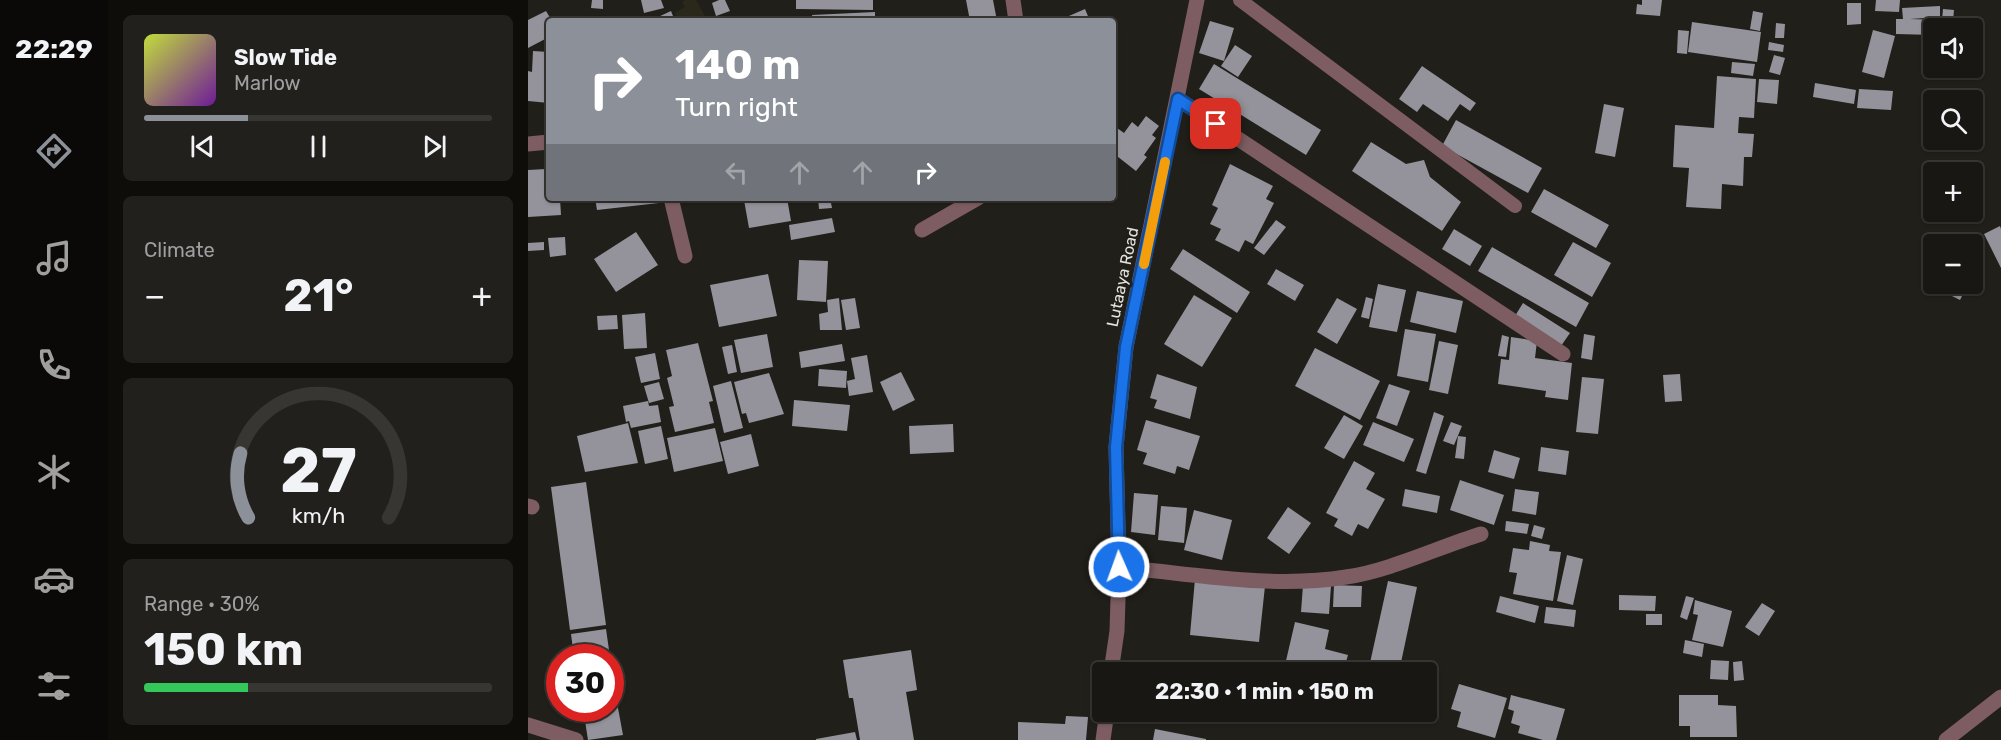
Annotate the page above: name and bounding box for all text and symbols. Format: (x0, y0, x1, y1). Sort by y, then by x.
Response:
map controls (1923, 18, 1983, 294)
button: sound (1923, 18, 1983, 78)
text: 22:29 (15, 33, 93, 65)
text: 140 m (675, 40, 801, 90)
icon: right (576, 42, 654, 120)
text: Slow Tide (234, 44, 337, 71)
text: Marlow (234, 71, 301, 95)
button: search (1923, 90, 1983, 150)
text: Turn right (675, 91, 798, 123)
pin (1190, 98, 1241, 149)
icon: arrive (1199, 107, 1232, 140)
icon: directions (33, 130, 75, 172)
icon: previous (186, 130, 219, 163)
icon: pause (302, 130, 335, 163)
icon: next (418, 130, 451, 163)
icon: left (720, 156, 753, 189)
icon: ahead (783, 156, 816, 189)
icon: ahead (846, 156, 879, 189)
icon: right (909, 156, 942, 189)
button: + (1923, 162, 1983, 222)
street label: Lutaaya Road (1103, 226, 1142, 329)
button: − (1923, 234, 1983, 294)
icon: music (33, 237, 75, 279)
text: Climate (144, 238, 215, 262)
text: 21° (283, 269, 354, 322)
text: − (144, 276, 165, 315)
text: + (471, 276, 492, 315)
icon: phone (33, 344, 75, 386)
text: 27 (280, 434, 356, 508)
icon: climate (33, 451, 75, 493)
text: km/h (291, 503, 345, 528)
position arrow (1087, 535, 1151, 599)
icon: car (33, 558, 75, 600)
text: Range · 30% (144, 592, 260, 616)
text: 150 km (144, 623, 303, 676)
speed limit sign: 30 (546, 644, 624, 722)
icon: filters (33, 665, 75, 707)
text: 22:30 · 1 min · 150 m (1155, 678, 1374, 705)

